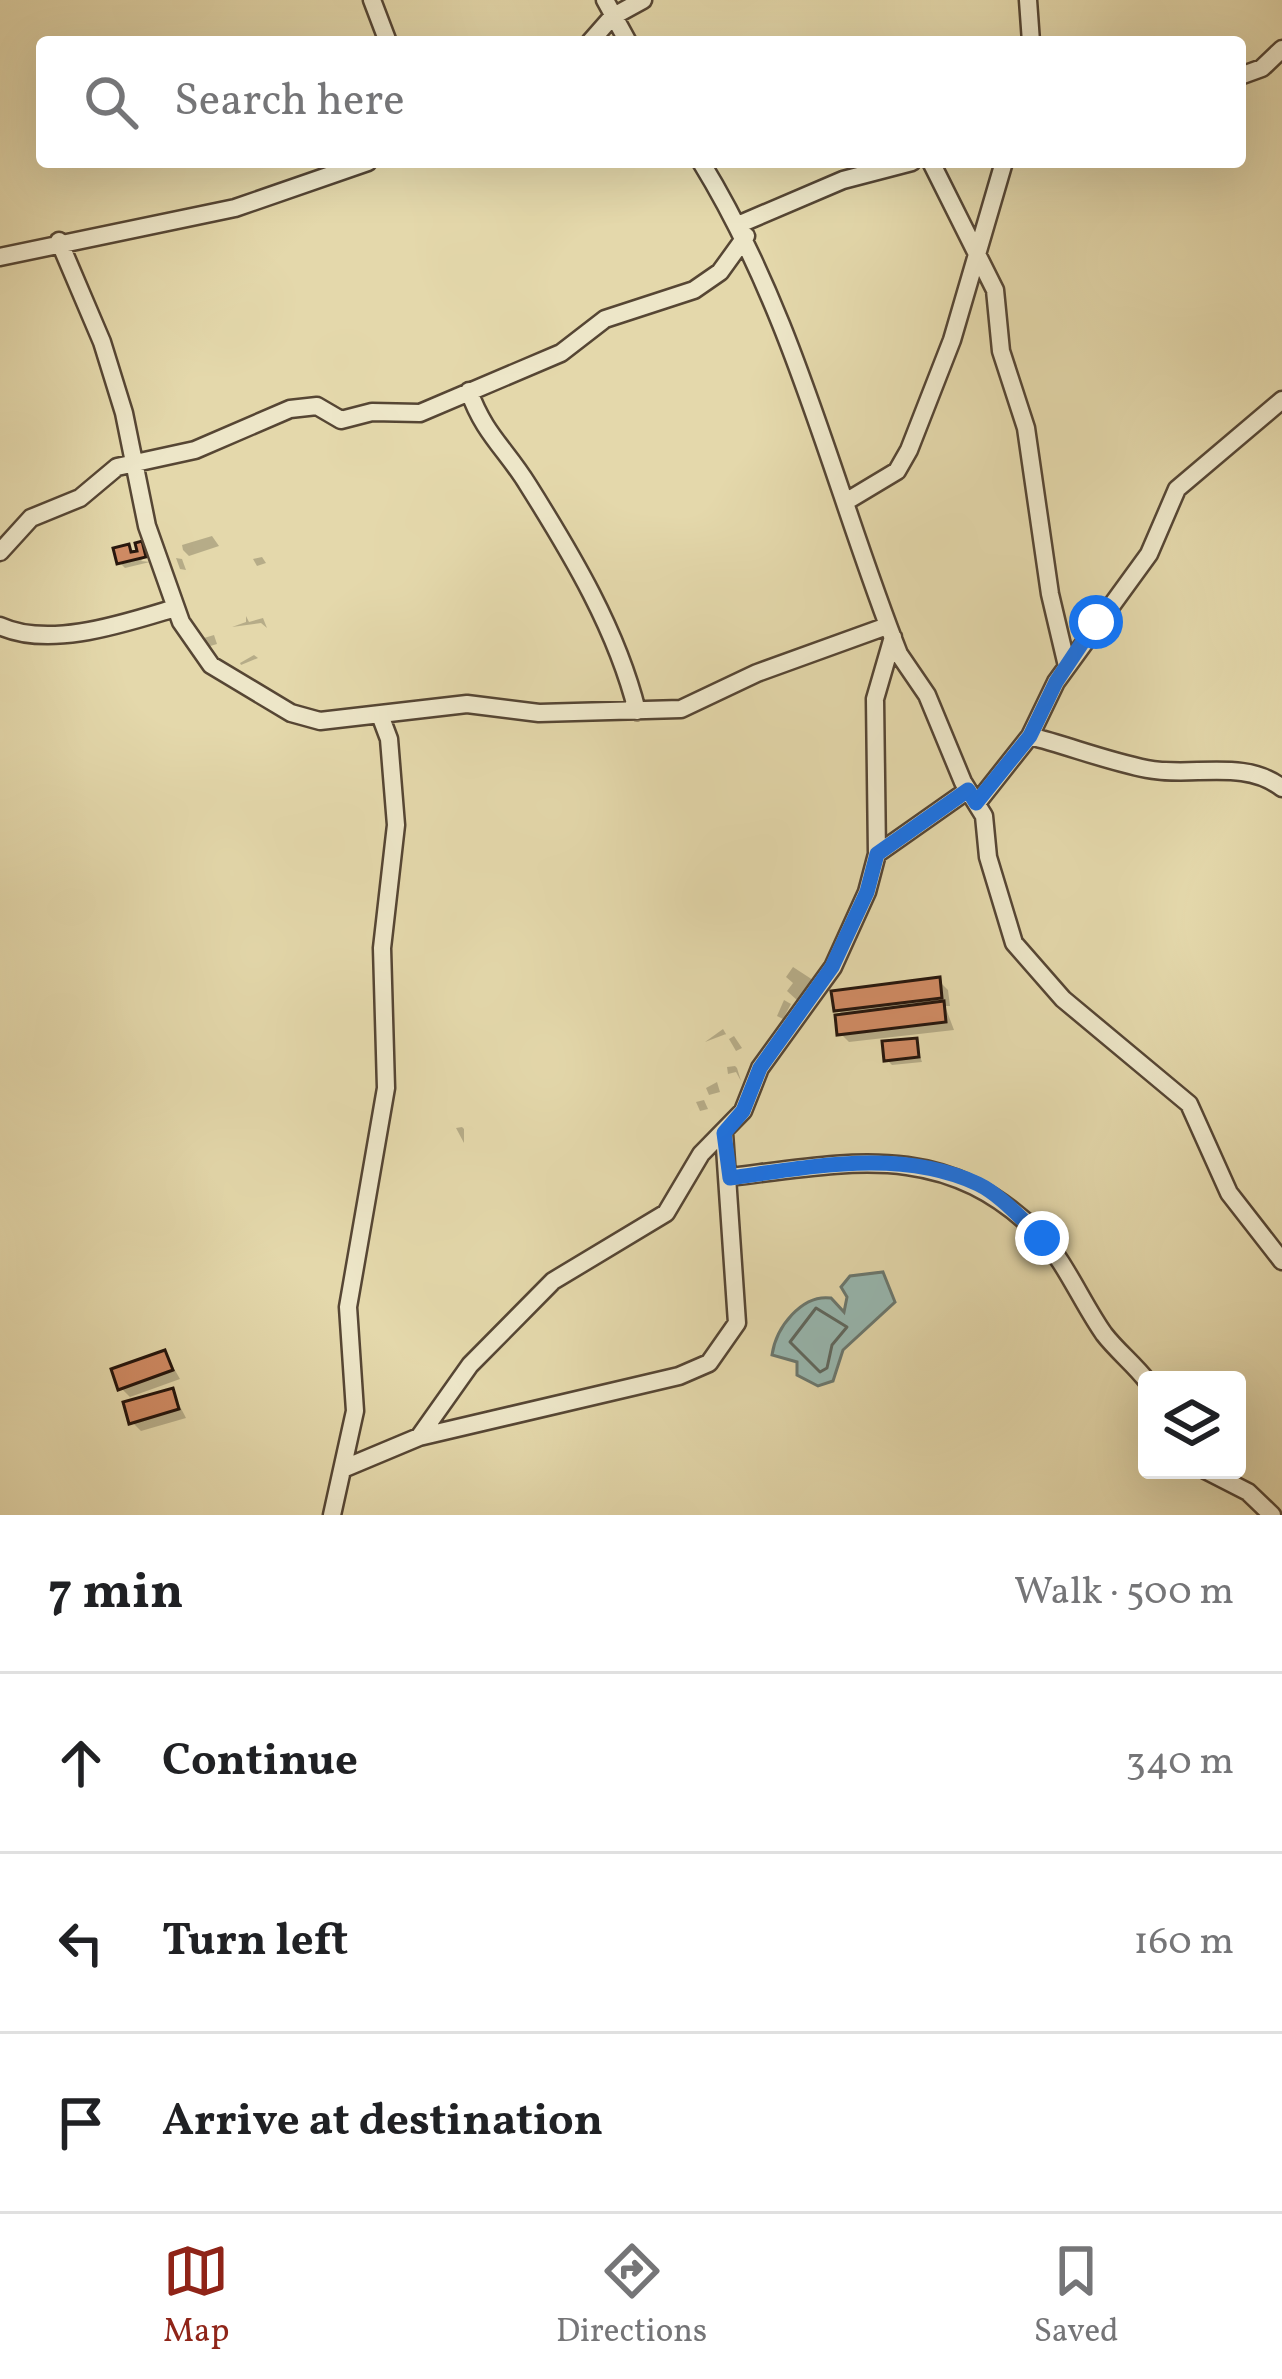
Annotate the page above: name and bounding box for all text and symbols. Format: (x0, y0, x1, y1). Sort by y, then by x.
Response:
search box (36, 36, 1246, 168)
icon: search (78, 69, 144, 135)
text: Search here (174, 71, 405, 134)
route start (1069, 595, 1123, 649)
route end (1015, 1211, 1069, 1265)
map controls (1138, 1371, 1246, 1479)
button: layers (1138, 1371, 1246, 1479)
text: 7 min (48, 1558, 184, 1629)
text: Walk · 500 m (1014, 1566, 1234, 1620)
icon: ahead (48, 1730, 114, 1796)
text: Continue (162, 1731, 358, 1794)
text: 340 m (1126, 1736, 1234, 1790)
icon: left (48, 1910, 114, 1976)
text: Turn left (162, 1911, 348, 1974)
text: 160 m (1133, 1916, 1234, 1970)
icon: arrive (48, 2090, 114, 2156)
text: Arrive at destination (162, 2091, 603, 2154)
tab: Map (163, 2238, 229, 2356)
tab: Directions (556, 2238, 707, 2356)
tab: Saved (1034, 2238, 1119, 2356)

